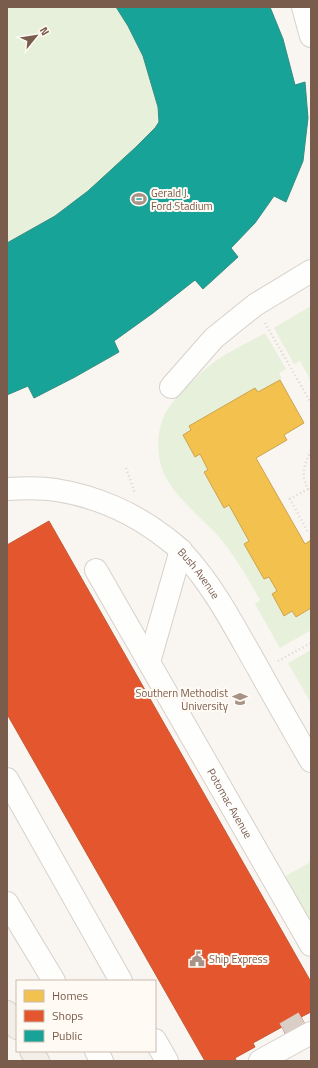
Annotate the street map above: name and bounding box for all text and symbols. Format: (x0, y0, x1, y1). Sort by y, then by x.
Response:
north arrow (16, 16, 56, 56)
text: N (36, 24, 53, 38)
place label: Gerald J. Ford Stadium (151, 185, 213, 214)
sports icon: Gerald J. Ford Stadium (130, 190, 148, 208)
street label: Bush Avenue (174, 544, 224, 602)
place label: Southern Methodist University (135, 685, 229, 714)
school or university icon: Southern Methodist University (231, 690, 249, 708)
street label: Potomac Avenue (203, 765, 256, 842)
public building icon: Ship Express (188, 950, 206, 968)
place label: Ship Express (209, 951, 268, 967)
legend (16, 980, 156, 1052)
text: Homes (52, 986, 88, 1005)
text: Shops (52, 1006, 84, 1025)
text: Public (52, 1026, 82, 1045)

